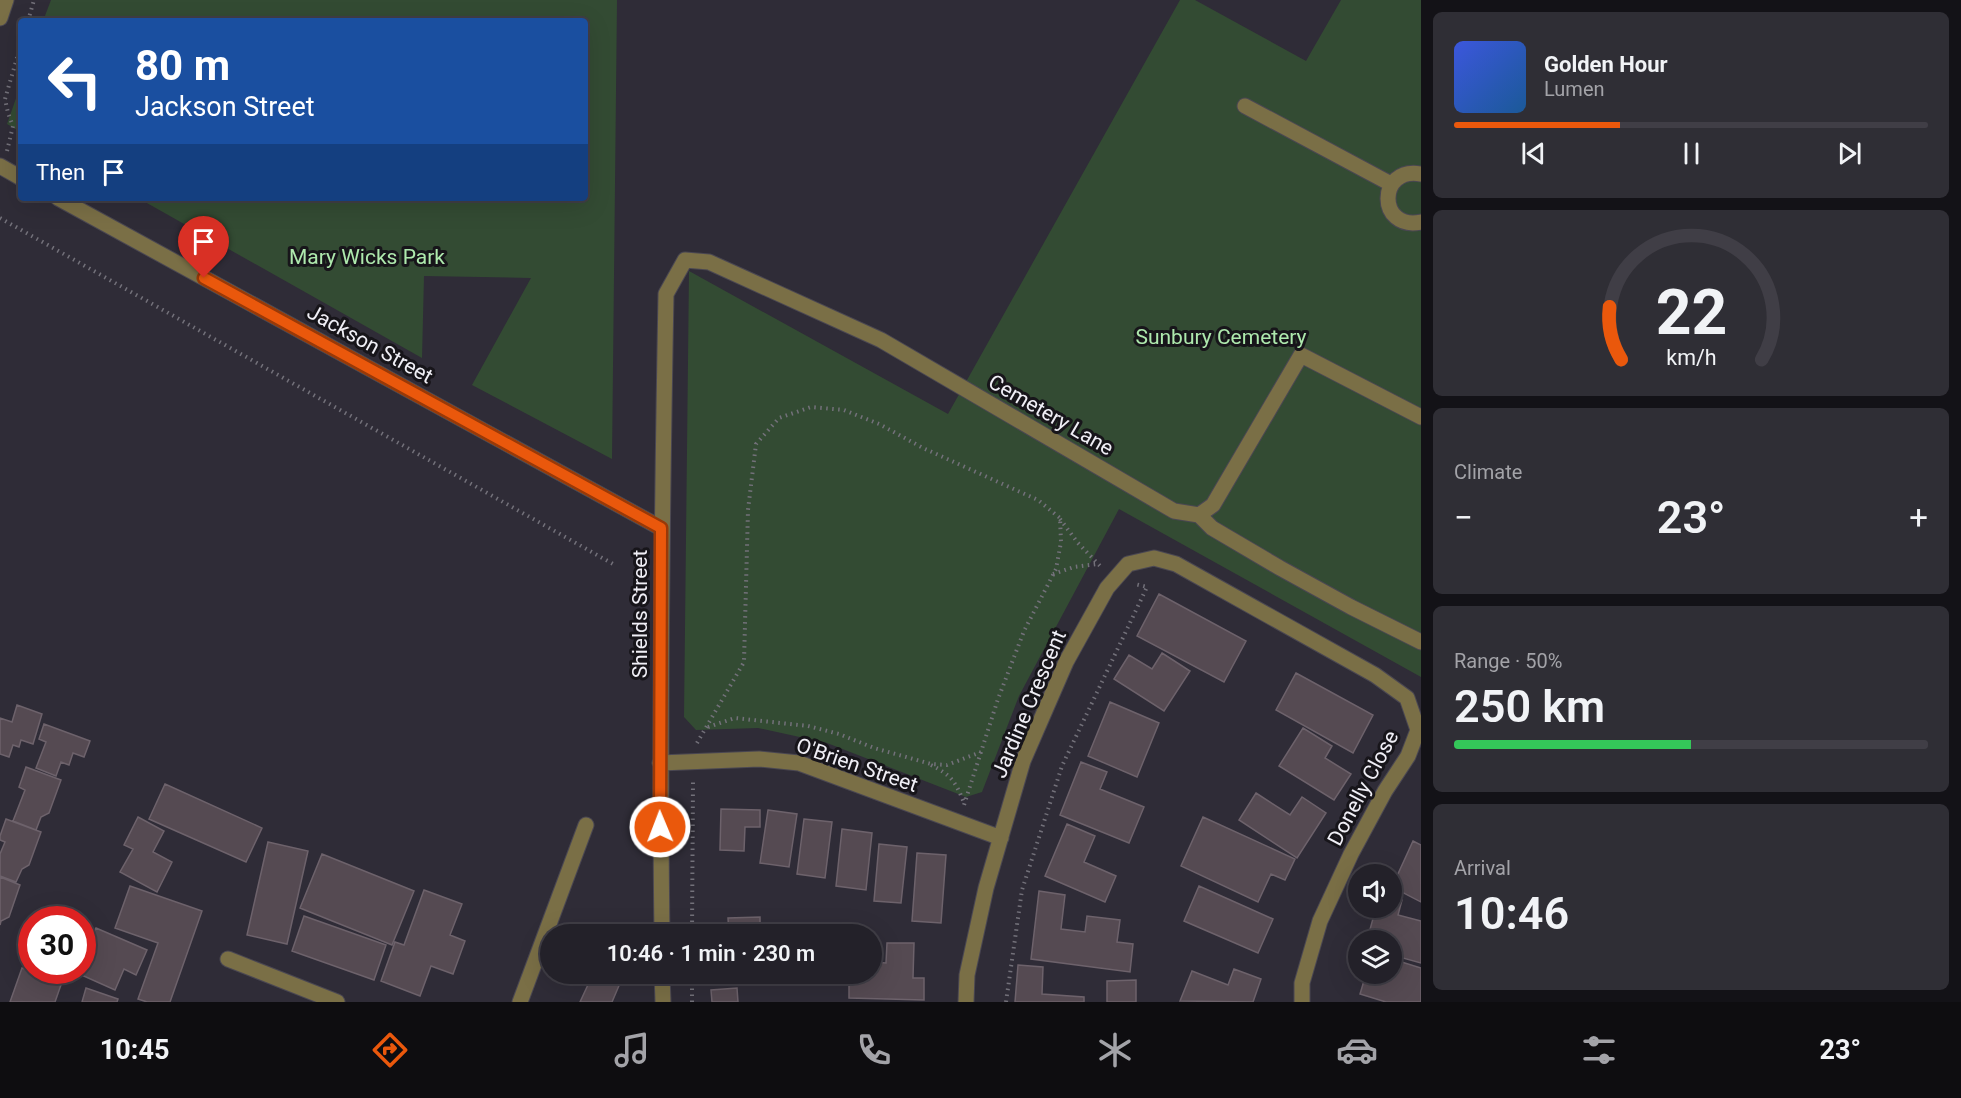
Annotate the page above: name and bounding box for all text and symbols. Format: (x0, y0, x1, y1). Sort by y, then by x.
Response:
text: 80 m (135, 41, 230, 90)
icon: left (36, 42, 114, 120)
text: Golden Hour (1544, 52, 1668, 77)
text: Lumen (1544, 77, 1605, 101)
text: Jackson Street (135, 91, 315, 123)
icon: previous (1517, 137, 1550, 170)
icon: pause (1675, 137, 1708, 170)
icon: next (1833, 137, 1866, 170)
icon: arrive (97, 156, 130, 189)
text: Then (36, 160, 85, 185)
pin (178, 216, 229, 278)
icon: arrive (187, 225, 220, 258)
park label: Mary Wicks Park (289, 245, 445, 269)
text: 22 (1655, 276, 1727, 349)
street label: Jackson Street (303, 300, 437, 388)
park label: Sunbury Cemetery (1135, 325, 1307, 349)
text: km/h (1666, 345, 1716, 370)
street label: Cemetery Lane (984, 370, 1118, 460)
text: Climate (1454, 460, 1522, 484)
text: 23° (1657, 491, 1725, 544)
text: − (1454, 498, 1473, 537)
text: + (1909, 498, 1928, 537)
street label: Shields Street (628, 550, 652, 678)
street label: Jardine Crescent (987, 626, 1071, 781)
text: Range · 50% (1454, 649, 1562, 673)
text: 250 km (1454, 680, 1605, 733)
street label: Donelly Close (1323, 726, 1403, 850)
street label: O'Brien Street (793, 733, 921, 797)
position arrow (628, 795, 692, 859)
text: Arrival (1454, 856, 1511, 880)
map controls (1348, 864, 1402, 984)
button: sound (1348, 864, 1402, 918)
text: 10:46 (1454, 887, 1569, 940)
speed limit sign: 30 (18, 906, 96, 984)
button: layers (1348, 930, 1402, 984)
text: 10:46 · 1 min · 230 m (607, 941, 815, 966)
icon: directions (369, 1029, 411, 1071)
icon: music (611, 1029, 653, 1071)
icon: phone (853, 1029, 895, 1071)
icon: climate (1094, 1029, 1136, 1071)
icon: car (1336, 1029, 1378, 1071)
icon: filters (1578, 1029, 1620, 1071)
text: 10:45 (100, 1034, 169, 1066)
text: 23° (1820, 1034, 1861, 1066)

